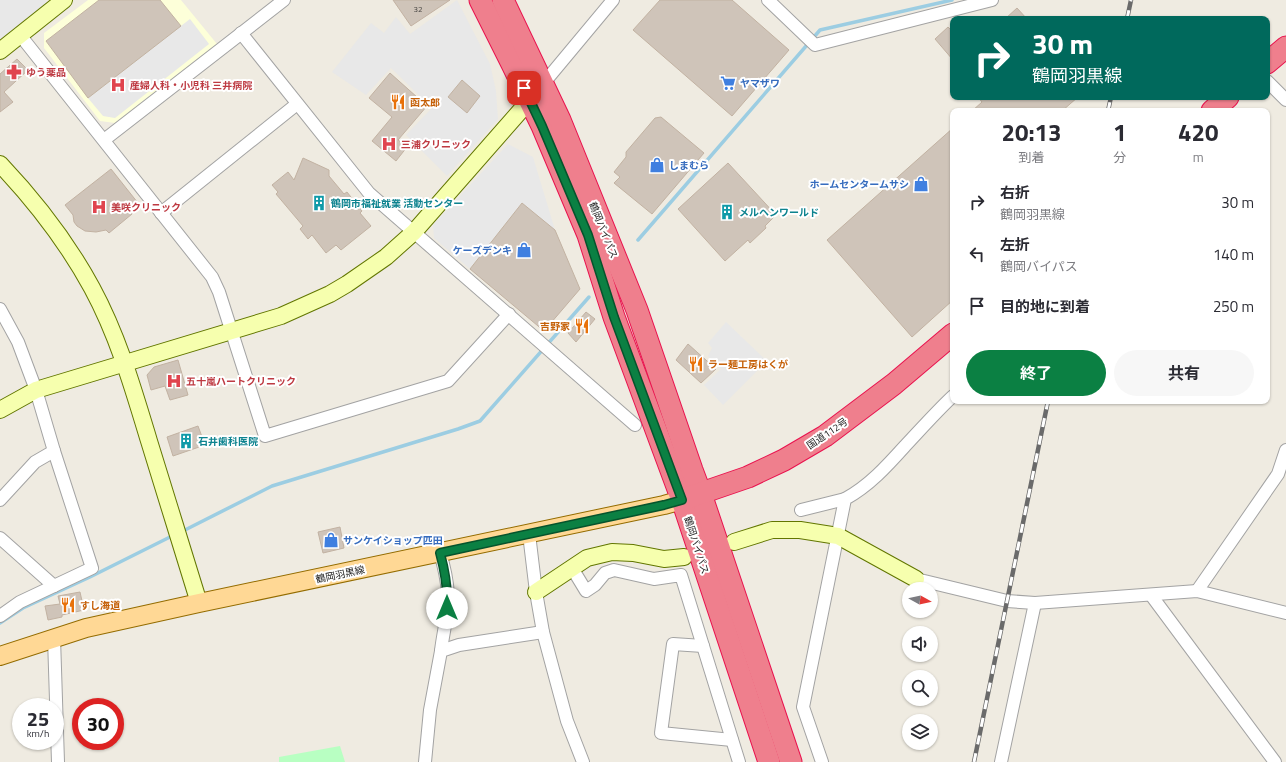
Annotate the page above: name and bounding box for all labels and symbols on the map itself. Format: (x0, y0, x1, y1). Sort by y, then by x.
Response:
house number: 32 (414, 3, 422, 15)
pharmacy icon: ゆう薬品 (5, 63, 23, 81)
place label: ゆう薬品 (26, 65, 66, 80)
pin (507, 71, 541, 105)
supermarket icon: ヤマザワ (719, 74, 737, 92)
hospital icon: 産婦人科・小児科 三井病院 (109, 76, 127, 94)
place label: ヤマザワ (740, 76, 780, 91)
place label: 産婦人科・小児科 三井病院 (130, 78, 252, 93)
restaurant icon: 函太郎 (389, 93, 407, 111)
place label: 函太郎 (410, 95, 440, 110)
hospital icon: 三浦クリニック (380, 135, 398, 153)
place label: 三浦クリニック (401, 137, 471, 152)
shop icon: しまむら (648, 156, 666, 174)
place label: しまむら (669, 158, 709, 173)
shop icon: ホームセンタームサシ (912, 175, 930, 193)
place label: ホームセンタームサシ (810, 177, 909, 192)
building icon: 鶴岡市福祉就業 活動センター (310, 194, 328, 212)
place label: 鶴岡市福祉就業 活動センター (330, 196, 463, 211)
hospital icon: 美咲クリニック (90, 198, 108, 216)
place label: 美咲クリニック (111, 200, 181, 215)
street label: 鶴岡バイパス (585, 200, 622, 261)
building icon: メルヘンワールド (718, 203, 736, 221)
place label: メルヘンワールド (739, 205, 819, 220)
shop icon: ケーズデンキ (515, 241, 533, 259)
place label: ケーズデンキ (453, 243, 512, 258)
restaurant icon: 吉野家 (573, 317, 591, 335)
place label: 吉野家 (540, 319, 570, 334)
restaurant icon: ラー麺工房はくが (687, 355, 705, 373)
place label: ラー麺工房はくが (708, 357, 788, 372)
hospital icon: 五十嵐ハートクリニック (165, 372, 183, 390)
place label: 五十嵐ハートクリニック (186, 374, 296, 389)
street label: 国道112号 (804, 414, 851, 453)
building icon: 石井歯科医院 (177, 432, 195, 450)
place label: 石井歯科医院 (198, 434, 258, 449)
street label: 鶴岡バイパス (680, 514, 713, 576)
shop icon: サンケイショップ匹田 (322, 531, 340, 549)
place label: サンケイショップ匹田 (343, 533, 443, 548)
street label: 鶴岡羽黒線 (314, 562, 366, 587)
north arrow (902, 582, 938, 618)
position arrow (426, 587, 468, 629)
restaurant icon: すし海道 (59, 596, 77, 614)
place label: すし海道 (80, 598, 121, 613)
speed limit sign: 30 (72, 698, 124, 750)

